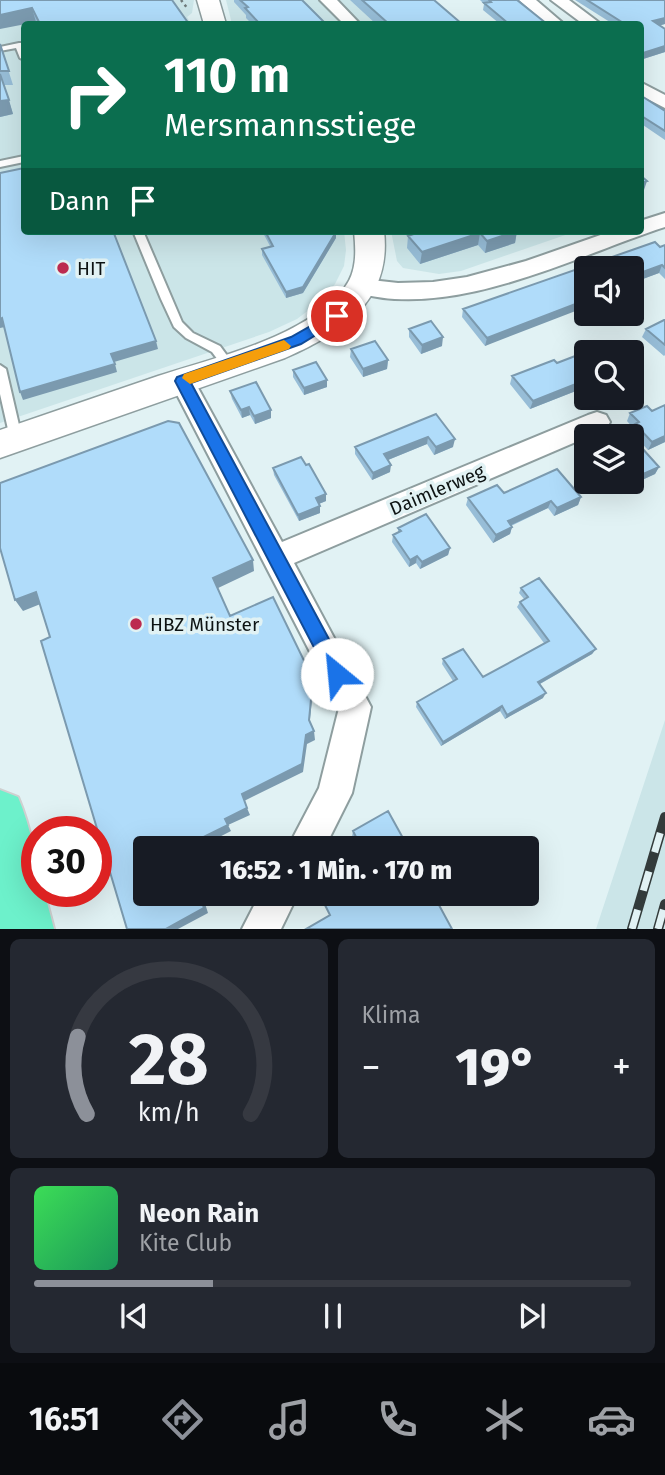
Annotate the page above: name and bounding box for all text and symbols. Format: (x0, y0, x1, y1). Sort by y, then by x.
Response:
text: 110 m (164, 46, 290, 105)
icon: right (49, 49, 140, 140)
text: Mersmannsstiege (164, 106, 417, 144)
icon: arrive (124, 182, 162, 220)
text: Dann (49, 186, 110, 217)
map controls (574, 256, 644, 494)
button: sound (574, 256, 644, 326)
place label: HIT (77, 257, 106, 280)
marker: HIT (55, 260, 71, 276)
pin (307, 286, 367, 346)
icon: arrive (318, 297, 356, 335)
button: search (574, 340, 644, 410)
button: layers (574, 424, 644, 494)
street label: Daimlerweg (386, 460, 488, 520)
place label: HBZ Münster (150, 613, 260, 636)
marker: HBZ Münster (128, 616, 144, 632)
position arrow (300, 637, 374, 711)
speed limit sign: 30 (21, 816, 112, 907)
text: 16:52 · 1 Min. · 170 m (220, 855, 452, 886)
text: Klima (362, 1001, 421, 1029)
text: 28 (129, 1017, 209, 1104)
text: 19° (456, 1036, 537, 1099)
text: − (362, 1044, 381, 1090)
text: + (612, 1044, 631, 1090)
text: km/h (138, 1098, 200, 1128)
text: Neon Rain (139, 1198, 259, 1229)
text: Kite Club (139, 1229, 232, 1257)
icon: previous (115, 1297, 153, 1335)
icon: pause (314, 1297, 352, 1335)
icon: next (513, 1297, 551, 1335)
icon: directions (158, 1395, 207, 1444)
icon: music (265, 1395, 314, 1444)
icon: phone (373, 1395, 422, 1444)
icon: climate (480, 1395, 529, 1444)
icon: car (587, 1395, 636, 1444)
text: 16:51 (29, 1400, 100, 1438)

